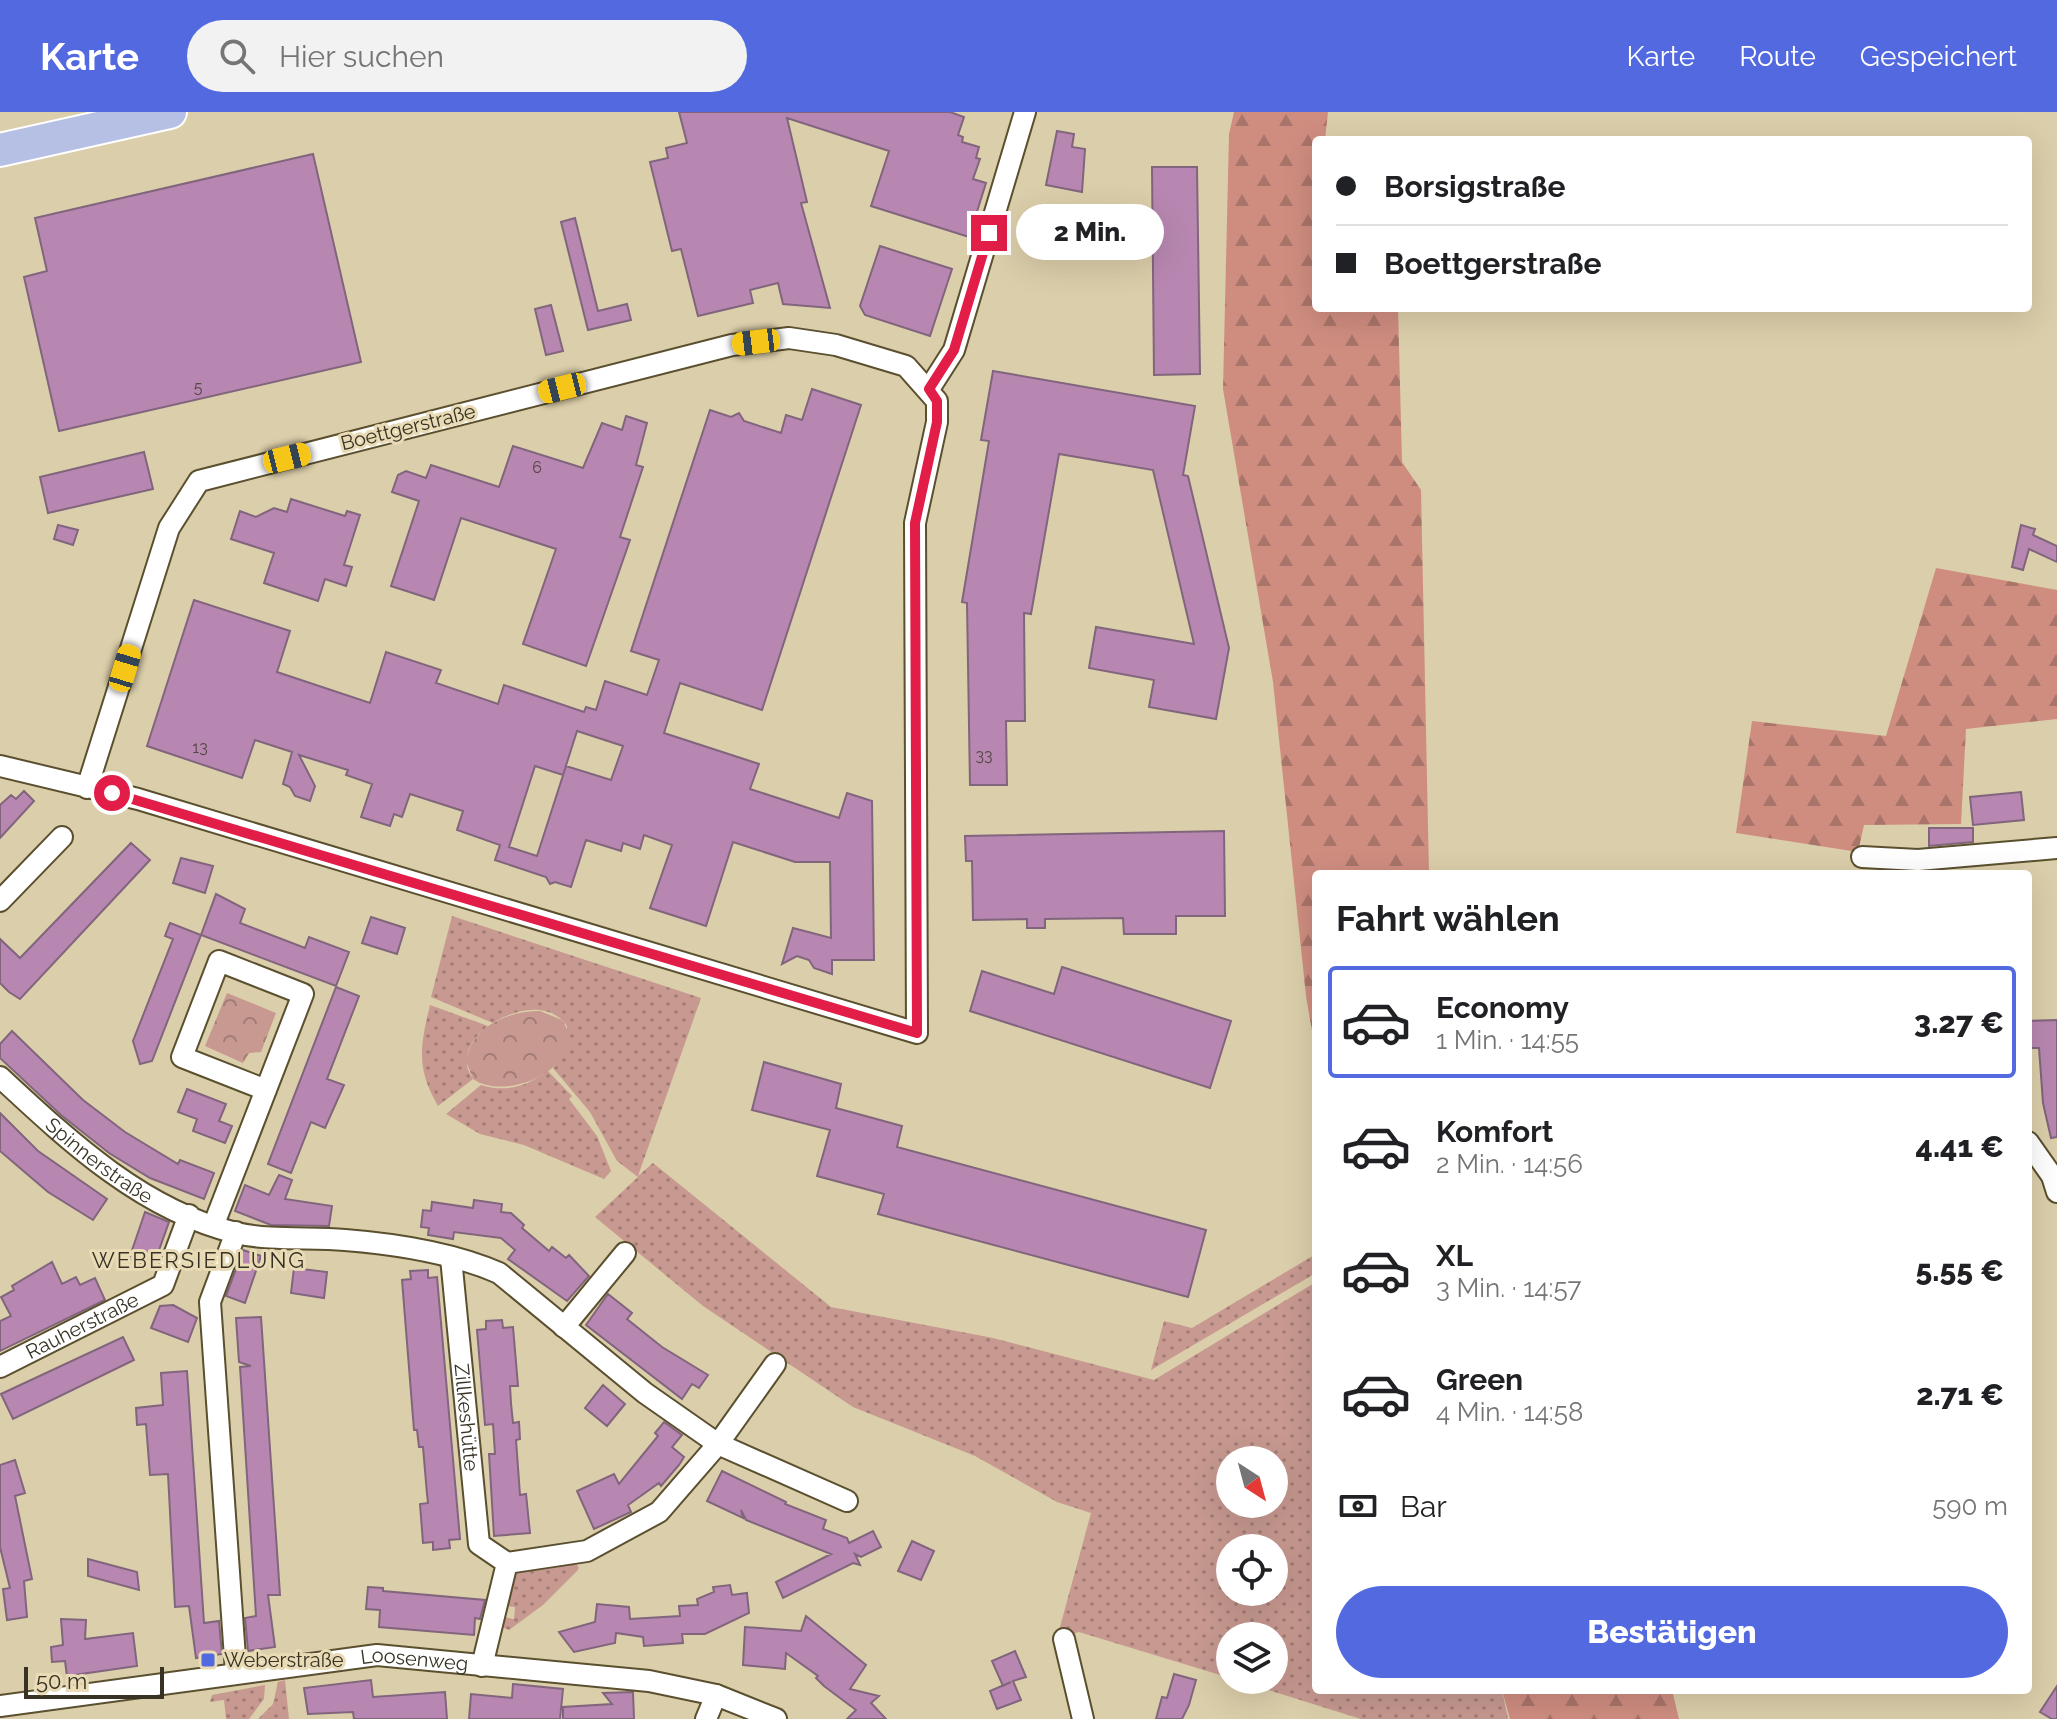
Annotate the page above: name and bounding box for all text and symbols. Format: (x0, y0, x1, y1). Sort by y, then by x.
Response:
search box (187, 20, 747, 92)
text: Karte (40, 34, 139, 79)
icon: search (215, 34, 259, 78)
text: Hier suchen (279, 39, 444, 74)
text: Karte (1626, 40, 1695, 73)
text: Route (1739, 40, 1816, 73)
text: Gespeichert (1860, 40, 2017, 73)
text: Borsigstraße (1384, 169, 1565, 204)
callout: 2 Min. (1017, 205, 1165, 261)
route end (971, 215, 1007, 251)
text: 2 Min. (1054, 217, 1126, 247)
text: Boettgerstraße (1384, 246, 1602, 281)
car (731, 327, 781, 357)
car (536, 371, 588, 405)
house number: 5 (194, 378, 203, 397)
street label: Boettgerstraße (338, 399, 478, 455)
car (261, 441, 313, 475)
house number: 6 (532, 458, 542, 477)
car (107, 642, 143, 694)
house number: 13 (192, 738, 208, 757)
house number: 33 (975, 746, 993, 765)
route start (94, 775, 130, 811)
text: Fahrt wählen (1336, 897, 1560, 939)
icon: car (1340, 986, 1412, 1058)
text: Economy (1436, 990, 1569, 1025)
text: 3.27 € (1914, 1005, 2004, 1040)
text: 1 Min. · 14:55 (1436, 1025, 1579, 1055)
icon: car (1340, 1110, 1412, 1182)
street label: Spinnerstraße (41, 1113, 157, 1209)
text: Komfort (1436, 1114, 1553, 1149)
text: 4.41 € (1916, 1129, 2004, 1164)
text: 2 Min. · 14:56 (1436, 1149, 1583, 1179)
icon: car (1340, 1234, 1412, 1306)
text: XL (1436, 1238, 1473, 1273)
district label: WEBERSIEDLUNG (92, 1247, 306, 1273)
text: 5.55 € (1916, 1253, 2004, 1288)
text: 3 Min. · 14:57 (1436, 1273, 1581, 1303)
street label: Rauherstraße (22, 1287, 143, 1364)
icon: car (1340, 1358, 1412, 1430)
street label: Zillkeshütte (449, 1362, 484, 1472)
text: Green (1436, 1362, 1523, 1397)
text: 2.71 € (1916, 1377, 2004, 1412)
text: 4 Min. · 14:58 (1436, 1397, 1583, 1427)
north arrow (1216, 1446, 1288, 1518)
map controls (1216, 1446, 1288, 1694)
icon: cash (1336, 1484, 1380, 1528)
text: Bar (1400, 1489, 1447, 1524)
text: 590 m (1932, 1491, 2008, 1521)
button: locate (1216, 1534, 1288, 1606)
button: Bestätigen (1336, 1586, 2008, 1678)
button: layers (1216, 1622, 1288, 1694)
street label: Loosenweg (359, 1643, 469, 1676)
place label: Weberstraße (224, 1648, 344, 1672)
marker: Weberstraße (199, 1651, 217, 1669)
scale bar (24, 1663, 164, 1699)
text: 50 m (36, 1668, 87, 1694)

